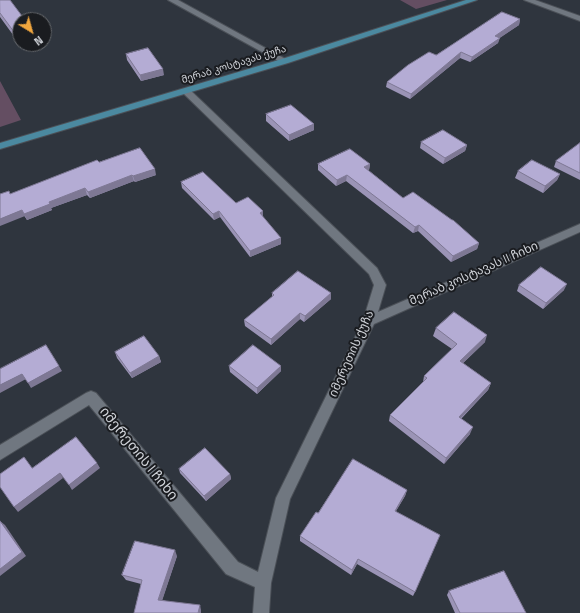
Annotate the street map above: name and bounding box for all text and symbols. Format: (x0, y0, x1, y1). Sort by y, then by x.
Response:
north arrow (12, 12, 52, 52)
text: N (31, 32, 46, 49)
street label: მერაბ კოსტავას ქუჩა (180, 43, 288, 87)
street label: მერაბ კოსტავას II ჩიხი (407, 239, 541, 309)
street label: იმერეთის ქუჩა (327, 309, 377, 399)
street label: იმერეთის I ჩიხი (95, 404, 181, 504)

